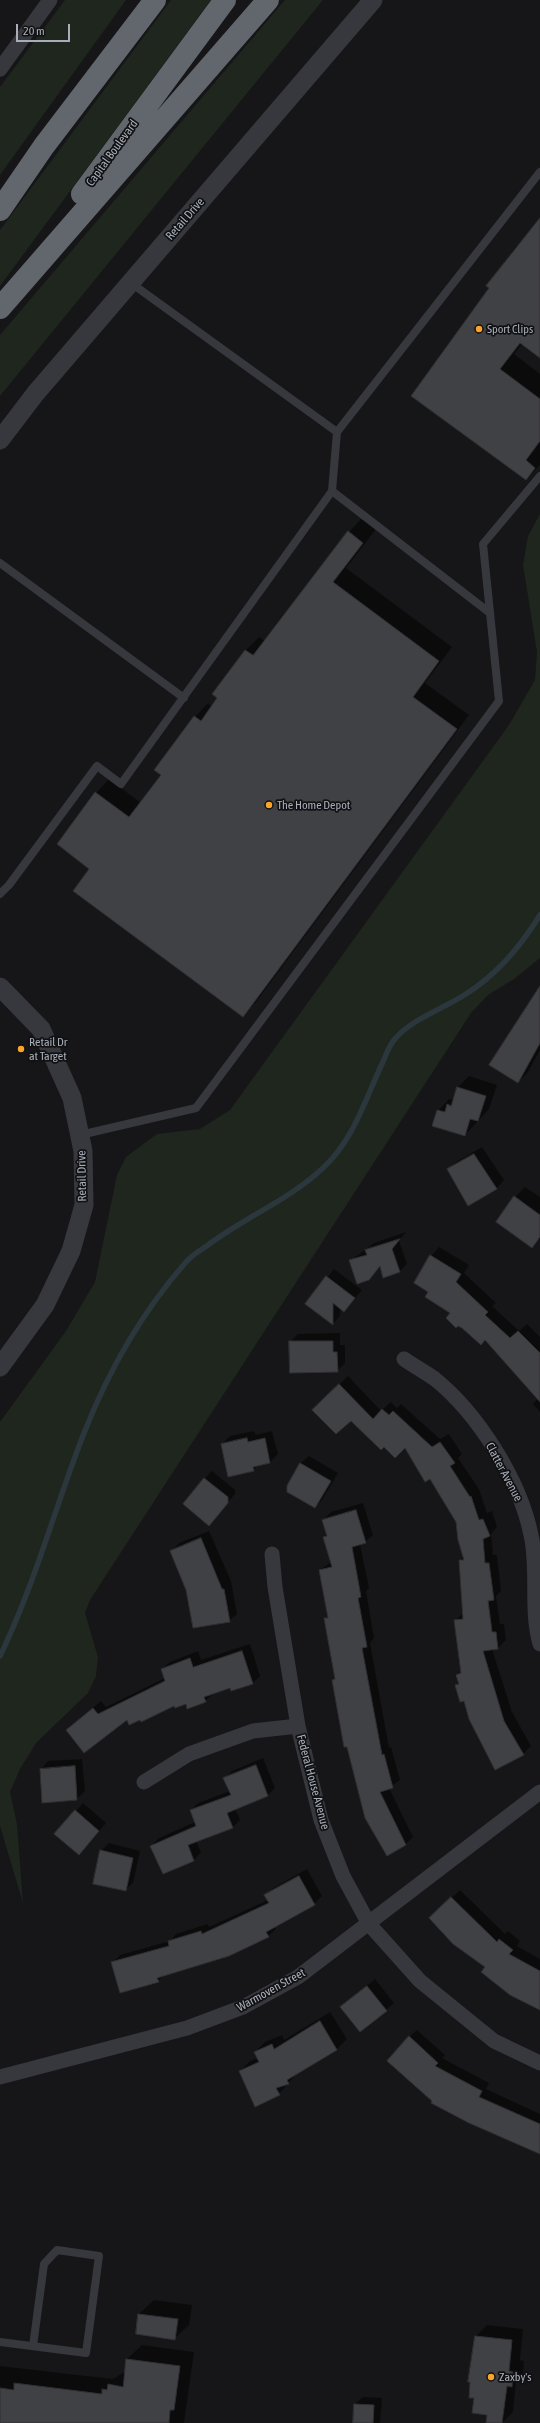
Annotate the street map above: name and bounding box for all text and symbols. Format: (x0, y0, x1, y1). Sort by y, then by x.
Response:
scale bar (18, 16, 72, 42)
text: 20 m (23, 24, 45, 38)
street label: Capital Boulevard (83, 117, 141, 189)
street label: Retail Drive (163, 195, 207, 243)
place label: Sport Clips (487, 322, 533, 336)
marker: Sport Clips (474, 324, 484, 334)
place label: The Home Depot (277, 798, 350, 812)
marker: The Home Depot (264, 800, 274, 810)
place label: Retail Dr at Target (29, 1035, 67, 1063)
marker: Retail Dr at Target (16, 1044, 26, 1054)
street label: Retail Drive (74, 1150, 90, 1202)
street label: Clatter Avenue (482, 1440, 526, 1504)
street label: Federal House Avenue (293, 1733, 333, 1831)
street label: Warmoven Street (234, 1965, 308, 2015)
place label: Zaxby's (499, 2370, 532, 2384)
marker: Zaxby's (486, 2372, 496, 2382)

